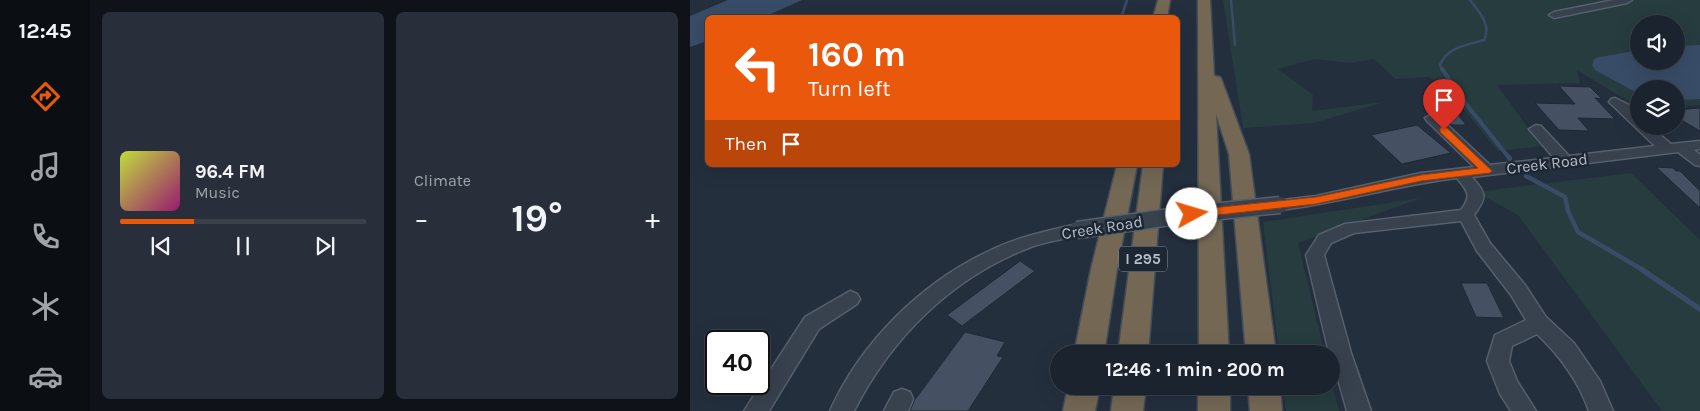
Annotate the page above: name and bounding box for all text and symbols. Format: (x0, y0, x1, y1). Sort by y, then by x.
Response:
map controls (1630, 15, 1685, 135)
button: sound (1630, 15, 1685, 70)
text: 12:45 (19, 18, 71, 44)
text: 160 m (808, 34, 906, 75)
icon: left (725, 35, 790, 100)
text: Turn left (808, 76, 891, 102)
icon: directions (28, 79, 63, 114)
pin (1423, 79, 1465, 130)
button: layers (1630, 80, 1685, 135)
icon: arrive (1430, 86, 1458, 114)
icon: arrive (777, 130, 805, 158)
text: Then (725, 133, 767, 155)
icon: music (28, 149, 63, 184)
street label: Creek Road (1505, 149, 1589, 178)
text: 96.4 FM (195, 161, 265, 183)
text: Climate (414, 171, 471, 190)
text: Music (195, 183, 240, 202)
position arrow (1165, 187, 1217, 239)
text: 19° (511, 196, 563, 241)
text: − (414, 202, 429, 235)
text: + (645, 202, 660, 235)
street label: Creek Road (1060, 212, 1144, 243)
icon: phone (28, 219, 63, 254)
icon: previous (147, 232, 175, 260)
icon: pause (229, 232, 257, 260)
icon: next (311, 232, 339, 260)
road number: I 295 (1119, 246, 1167, 272)
icon: climate (28, 289, 63, 324)
speed limit sign: 40 (705, 330, 770, 395)
icon: car (28, 359, 63, 394)
text: 12:46 · 1 min · 200 m (1105, 359, 1285, 381)

